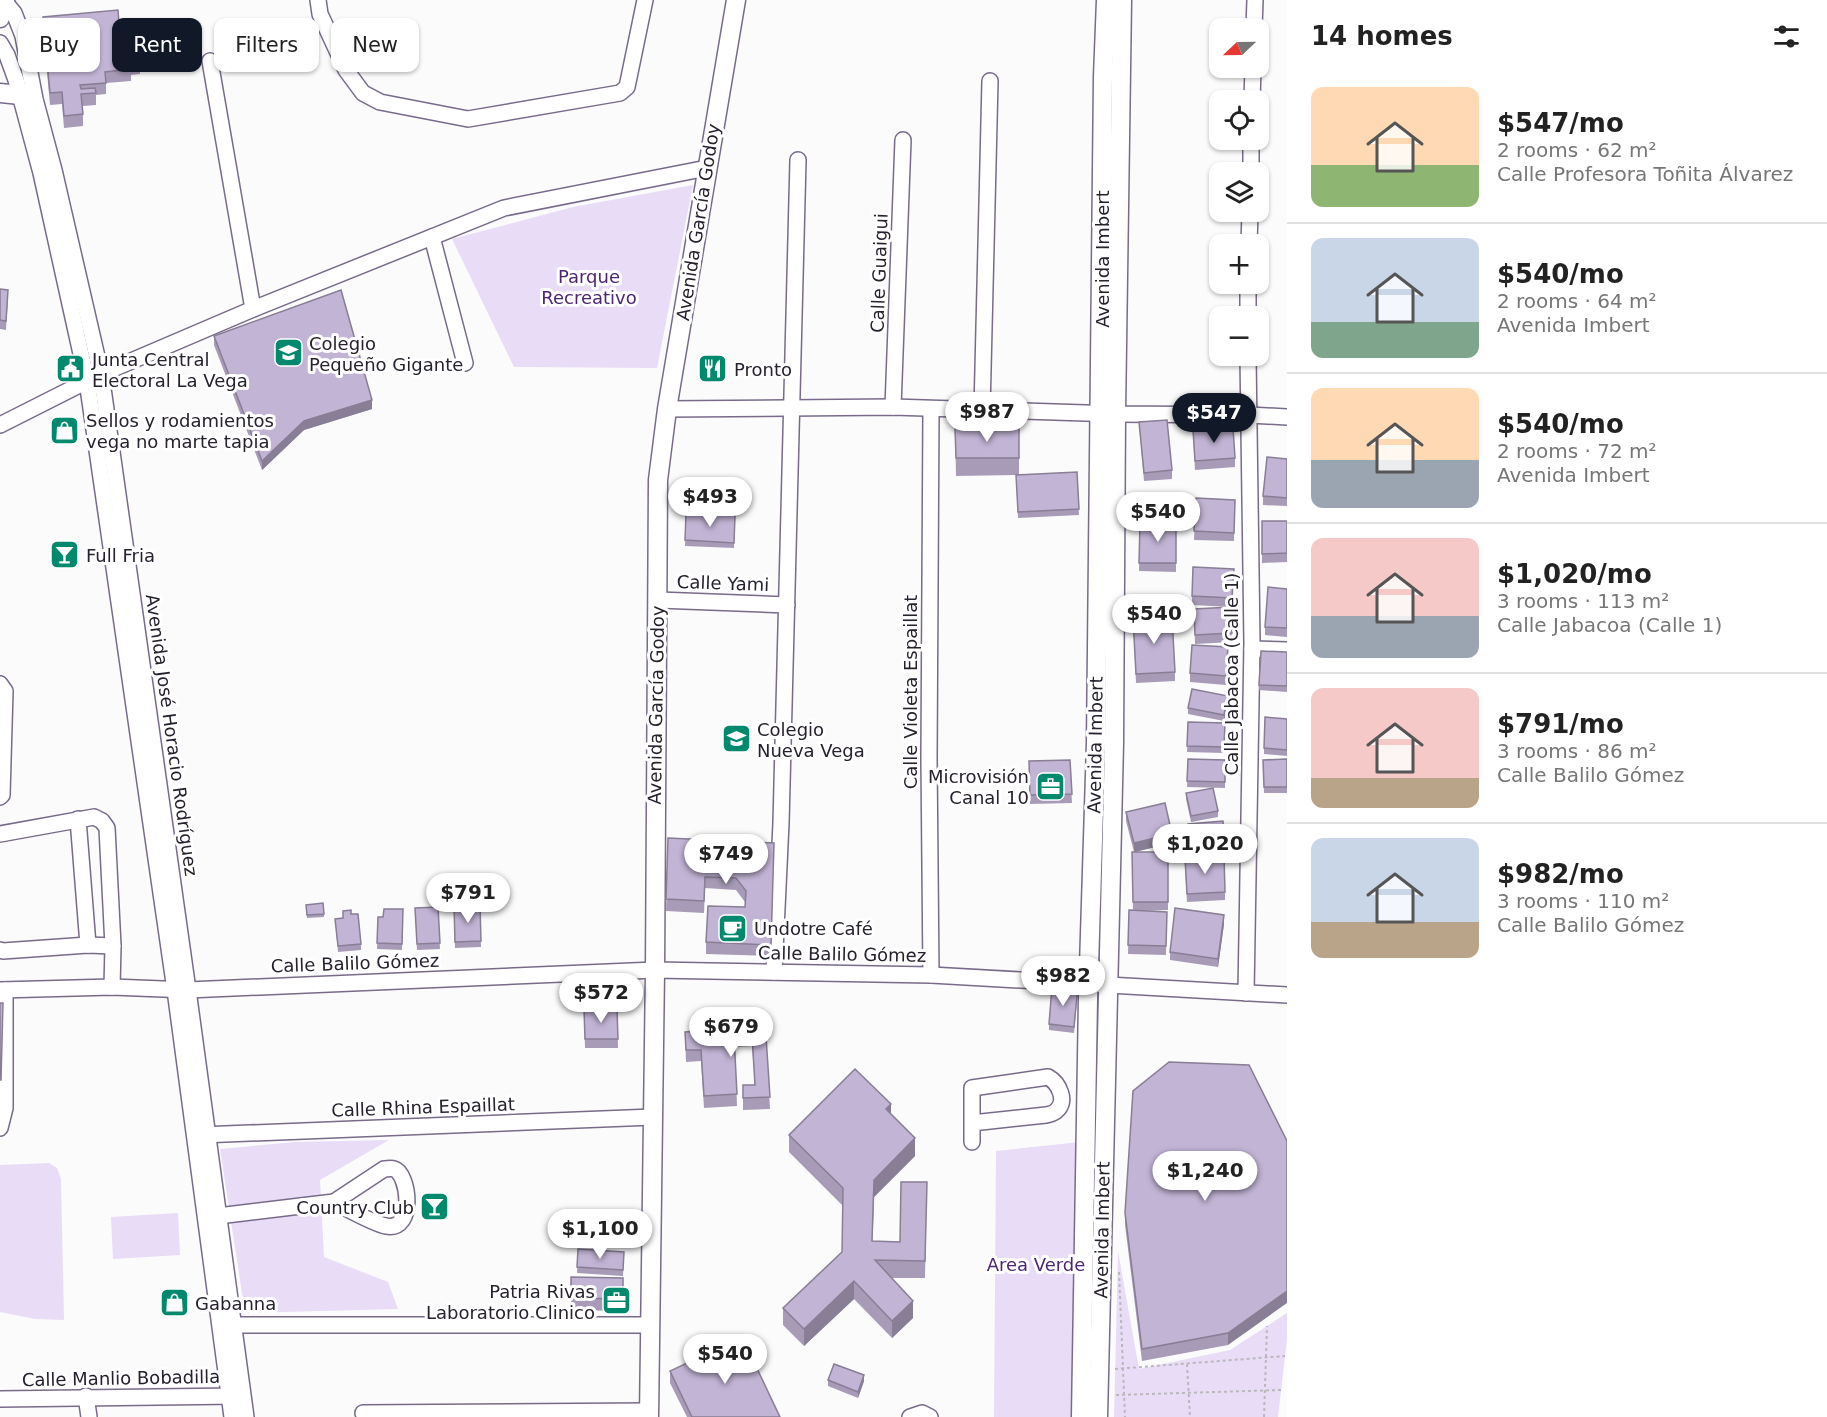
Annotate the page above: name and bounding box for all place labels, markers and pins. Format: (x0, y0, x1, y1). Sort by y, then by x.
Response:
place label: Colegio Pequeño Gigante (309, 333, 463, 375)
school or university icon: Colegio Pequeño Gigante (272, 337, 304, 369)
place label: Junta Central Electoral La Vega (91, 349, 248, 391)
public building icon: Junta Central Electoral La Vega (55, 353, 87, 385)
restaurant icon: Pronto (697, 353, 729, 385)
place label: Pronto (734, 359, 792, 380)
pin: $987 (951, 392, 1023, 443)
pin: $547 (1178, 393, 1250, 444)
place label: Sellos y rodamientos vega no marte tapia (86, 410, 274, 452)
shop icon: Sellos y rodamientos vega no marte tapia (49, 414, 81, 446)
pin: $493 (674, 477, 746, 528)
pin: $540 (1122, 492, 1194, 543)
bar icon: Full Fria (49, 539, 81, 571)
place label: Full Fria (86, 545, 155, 566)
pin: $540 (1118, 594, 1190, 645)
place label: Colegio Nueva Vega (757, 719, 865, 761)
school or university icon: Colegio Nueva Vega (720, 723, 752, 755)
place label: Microvisión Canal 10 (928, 766, 1029, 808)
office icon: Microvisión Canal 10 (1034, 770, 1066, 802)
pin: $1,020 (1156, 824, 1254, 875)
pin: $749 (690, 834, 762, 885)
pin: $791 (432, 873, 504, 924)
cafe icon: Undotre Café (717, 912, 749, 944)
place label: Undotre Café (754, 918, 873, 939)
pin: $982 (1027, 956, 1099, 1007)
pin: $572 (565, 973, 637, 1024)
pin: $679 (695, 1007, 767, 1058)
pin: $1,240 (1156, 1151, 1254, 1202)
bar icon: Country Club (419, 1191, 451, 1223)
place label: Country Club (296, 1197, 414, 1218)
pin: $1,100 (551, 1209, 649, 1260)
place label: Patria Rivas Laboratorio Clinico (426, 1281, 595, 1323)
office icon: Patria Rivas Laboratorio Clinico (600, 1285, 632, 1317)
shop icon: Gabanna (158, 1287, 190, 1319)
place label: Gabanna (195, 1293, 276, 1314)
pin: $540 (689, 1334, 761, 1385)

